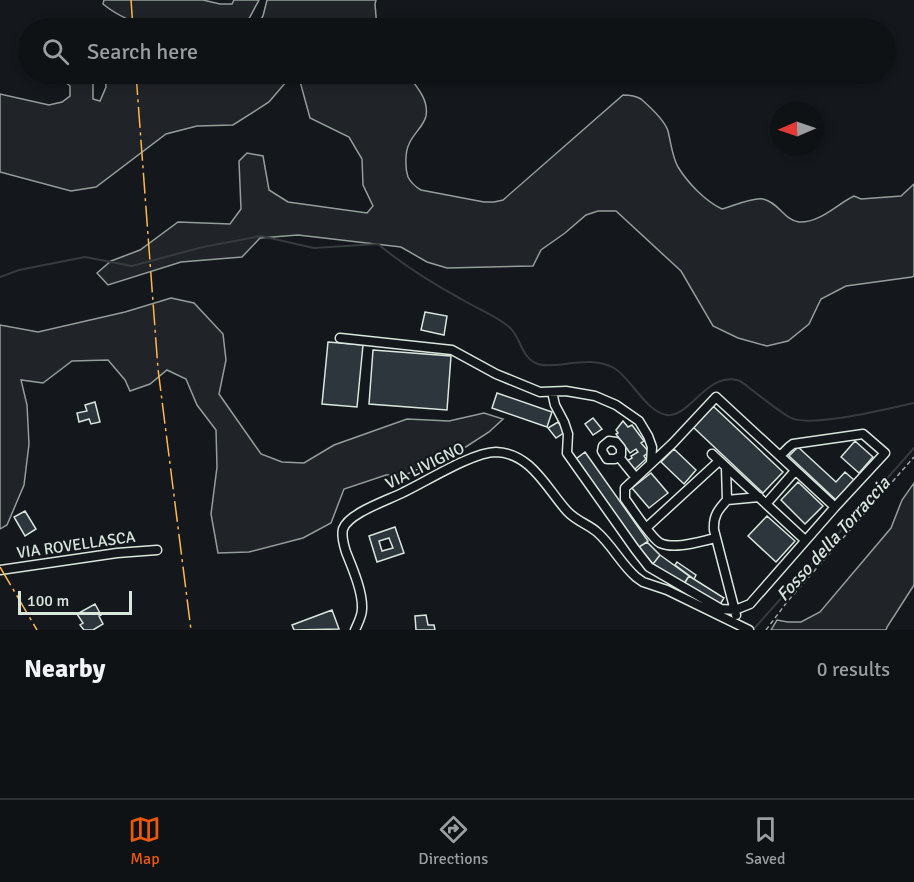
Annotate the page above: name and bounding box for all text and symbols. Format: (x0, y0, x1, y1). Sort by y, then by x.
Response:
search box (18, 18, 896, 84)
icon: search (39, 35, 72, 68)
text: Search here (87, 38, 198, 65)
north arrow (770, 102, 824, 156)
street label: VIA LIVIGNO (382, 438, 468, 494)
water label: Fosso della Torraccia (772, 472, 895, 606)
street label: VIA ROVELLASCA (15, 527, 137, 563)
scale bar (18, 588, 132, 616)
text: 100 m (27, 591, 69, 611)
text: Nearby (24, 653, 105, 685)
text: 0 results (817, 657, 890, 682)
tab: Map (128, 813, 161, 869)
tab: Directions (418, 813, 488, 869)
tab: Saved (745, 813, 786, 869)

